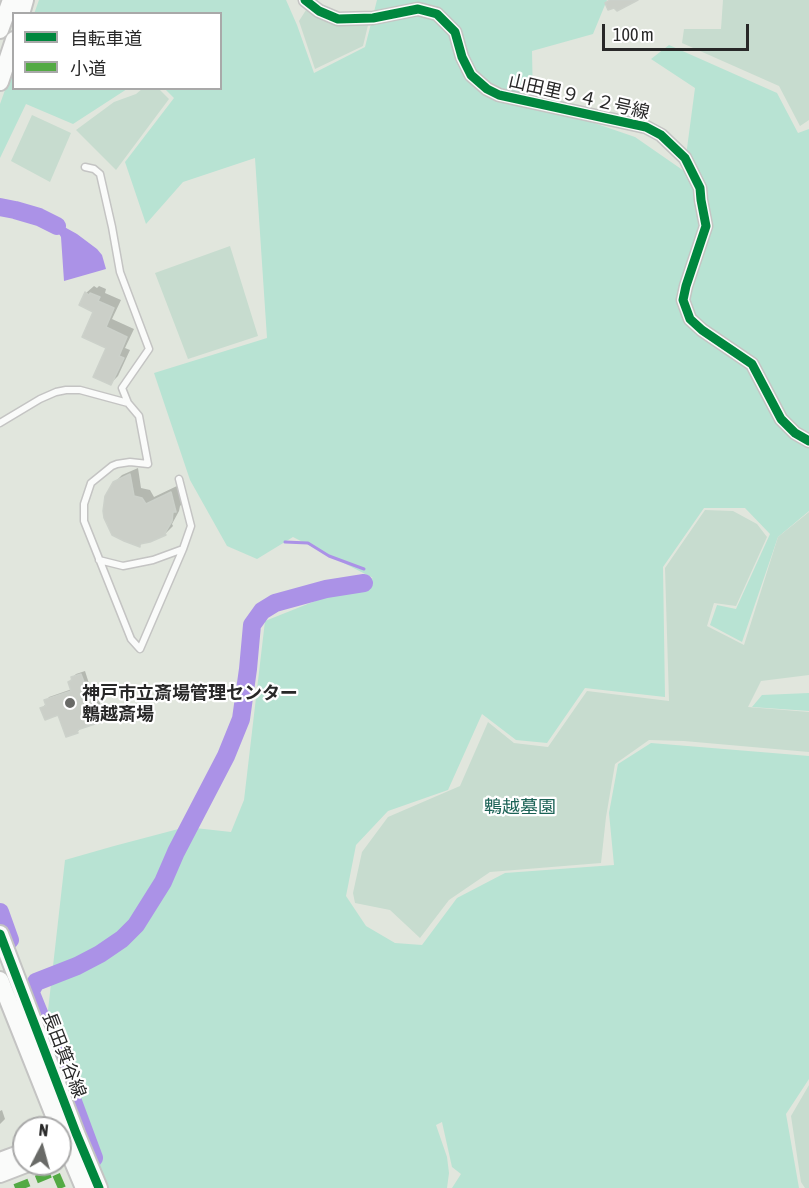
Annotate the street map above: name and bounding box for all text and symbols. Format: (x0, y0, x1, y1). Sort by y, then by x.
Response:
legend (12, 12, 222, 90)
scale bar (605, 12, 752, 50)
text: 100 m (613, 24, 654, 45)
text: 自転車道 (70, 28, 142, 49)
text: 小道 (70, 58, 106, 79)
street label: 山田里９４２号線 (506, 70, 652, 124)
place label: 神戸市立斎場管理センター 鵯越斎場 (82, 682, 298, 724)
marker: 神戸市立斎場管理センター 鵯越斎場 (63, 696, 77, 710)
park label: 鵯越墓園 (484, 796, 556, 818)
street label: 長田箕谷線 (38, 1009, 90, 1101)
north arrow (12, 1116, 72, 1176)
text: N (38, 1121, 49, 1140)

